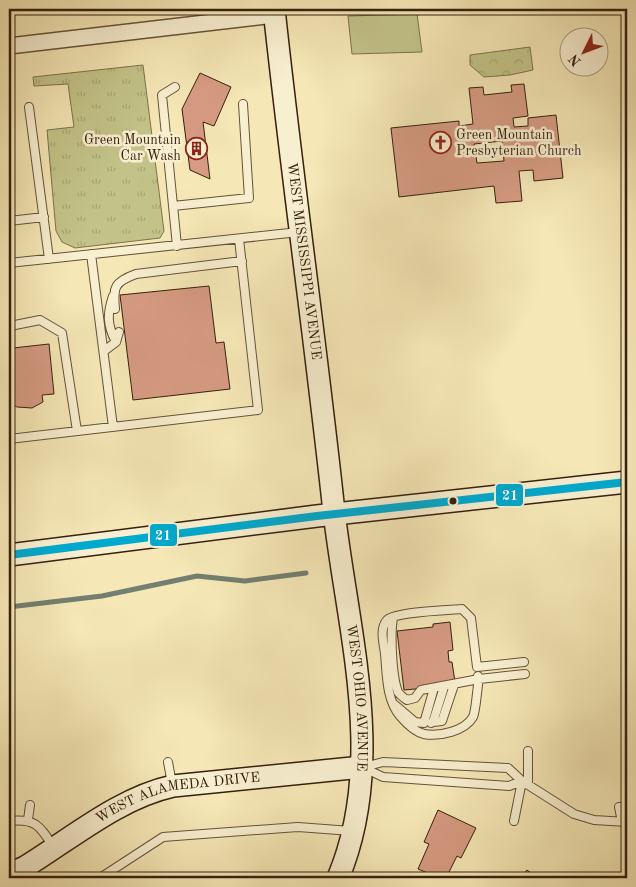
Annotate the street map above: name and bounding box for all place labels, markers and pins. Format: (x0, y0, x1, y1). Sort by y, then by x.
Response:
place label: Green Mountain Presbyterian Church (456, 128, 582, 158)
church icon: Green Mountain Presbyterian Church (428, 131, 452, 155)
place label: Green Mountain Car Wash (84, 133, 181, 163)
building icon: Green Mountain Car Wash (185, 136, 209, 160)
unlabelled marker (448, 496, 458, 506)

